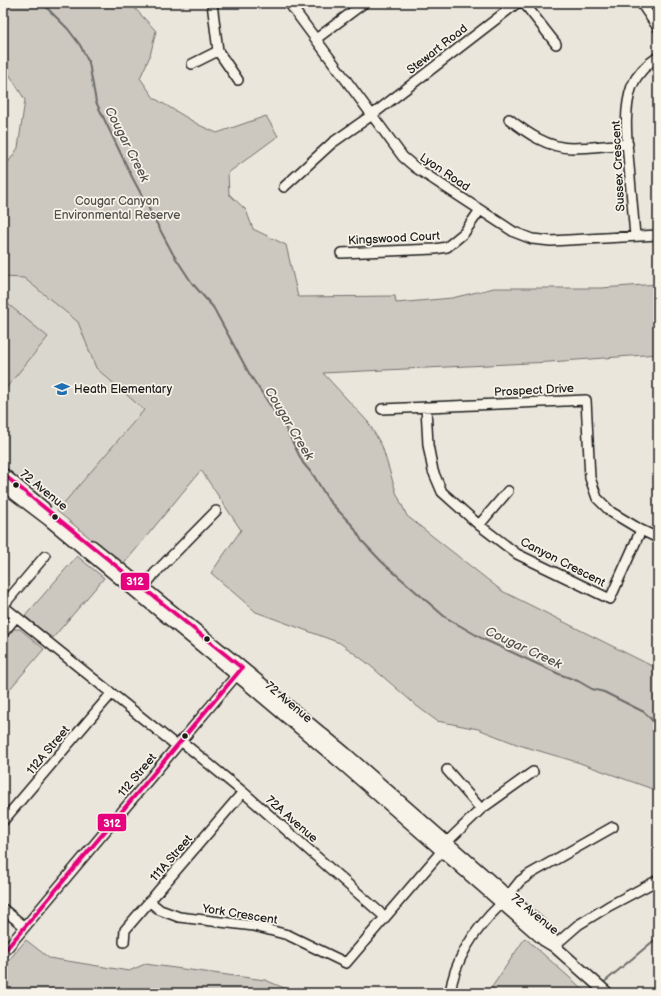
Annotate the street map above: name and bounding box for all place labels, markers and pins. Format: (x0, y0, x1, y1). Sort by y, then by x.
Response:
school or university icon: Heath Elementary (53, 380, 71, 398)
place label: Heath Elementary (74, 382, 173, 397)
unlabelled marker (11, 480, 21, 490)
unlabelled marker (50, 512, 60, 522)
unlabelled marker (202, 634, 212, 644)
unlabelled marker (180, 731, 190, 741)

